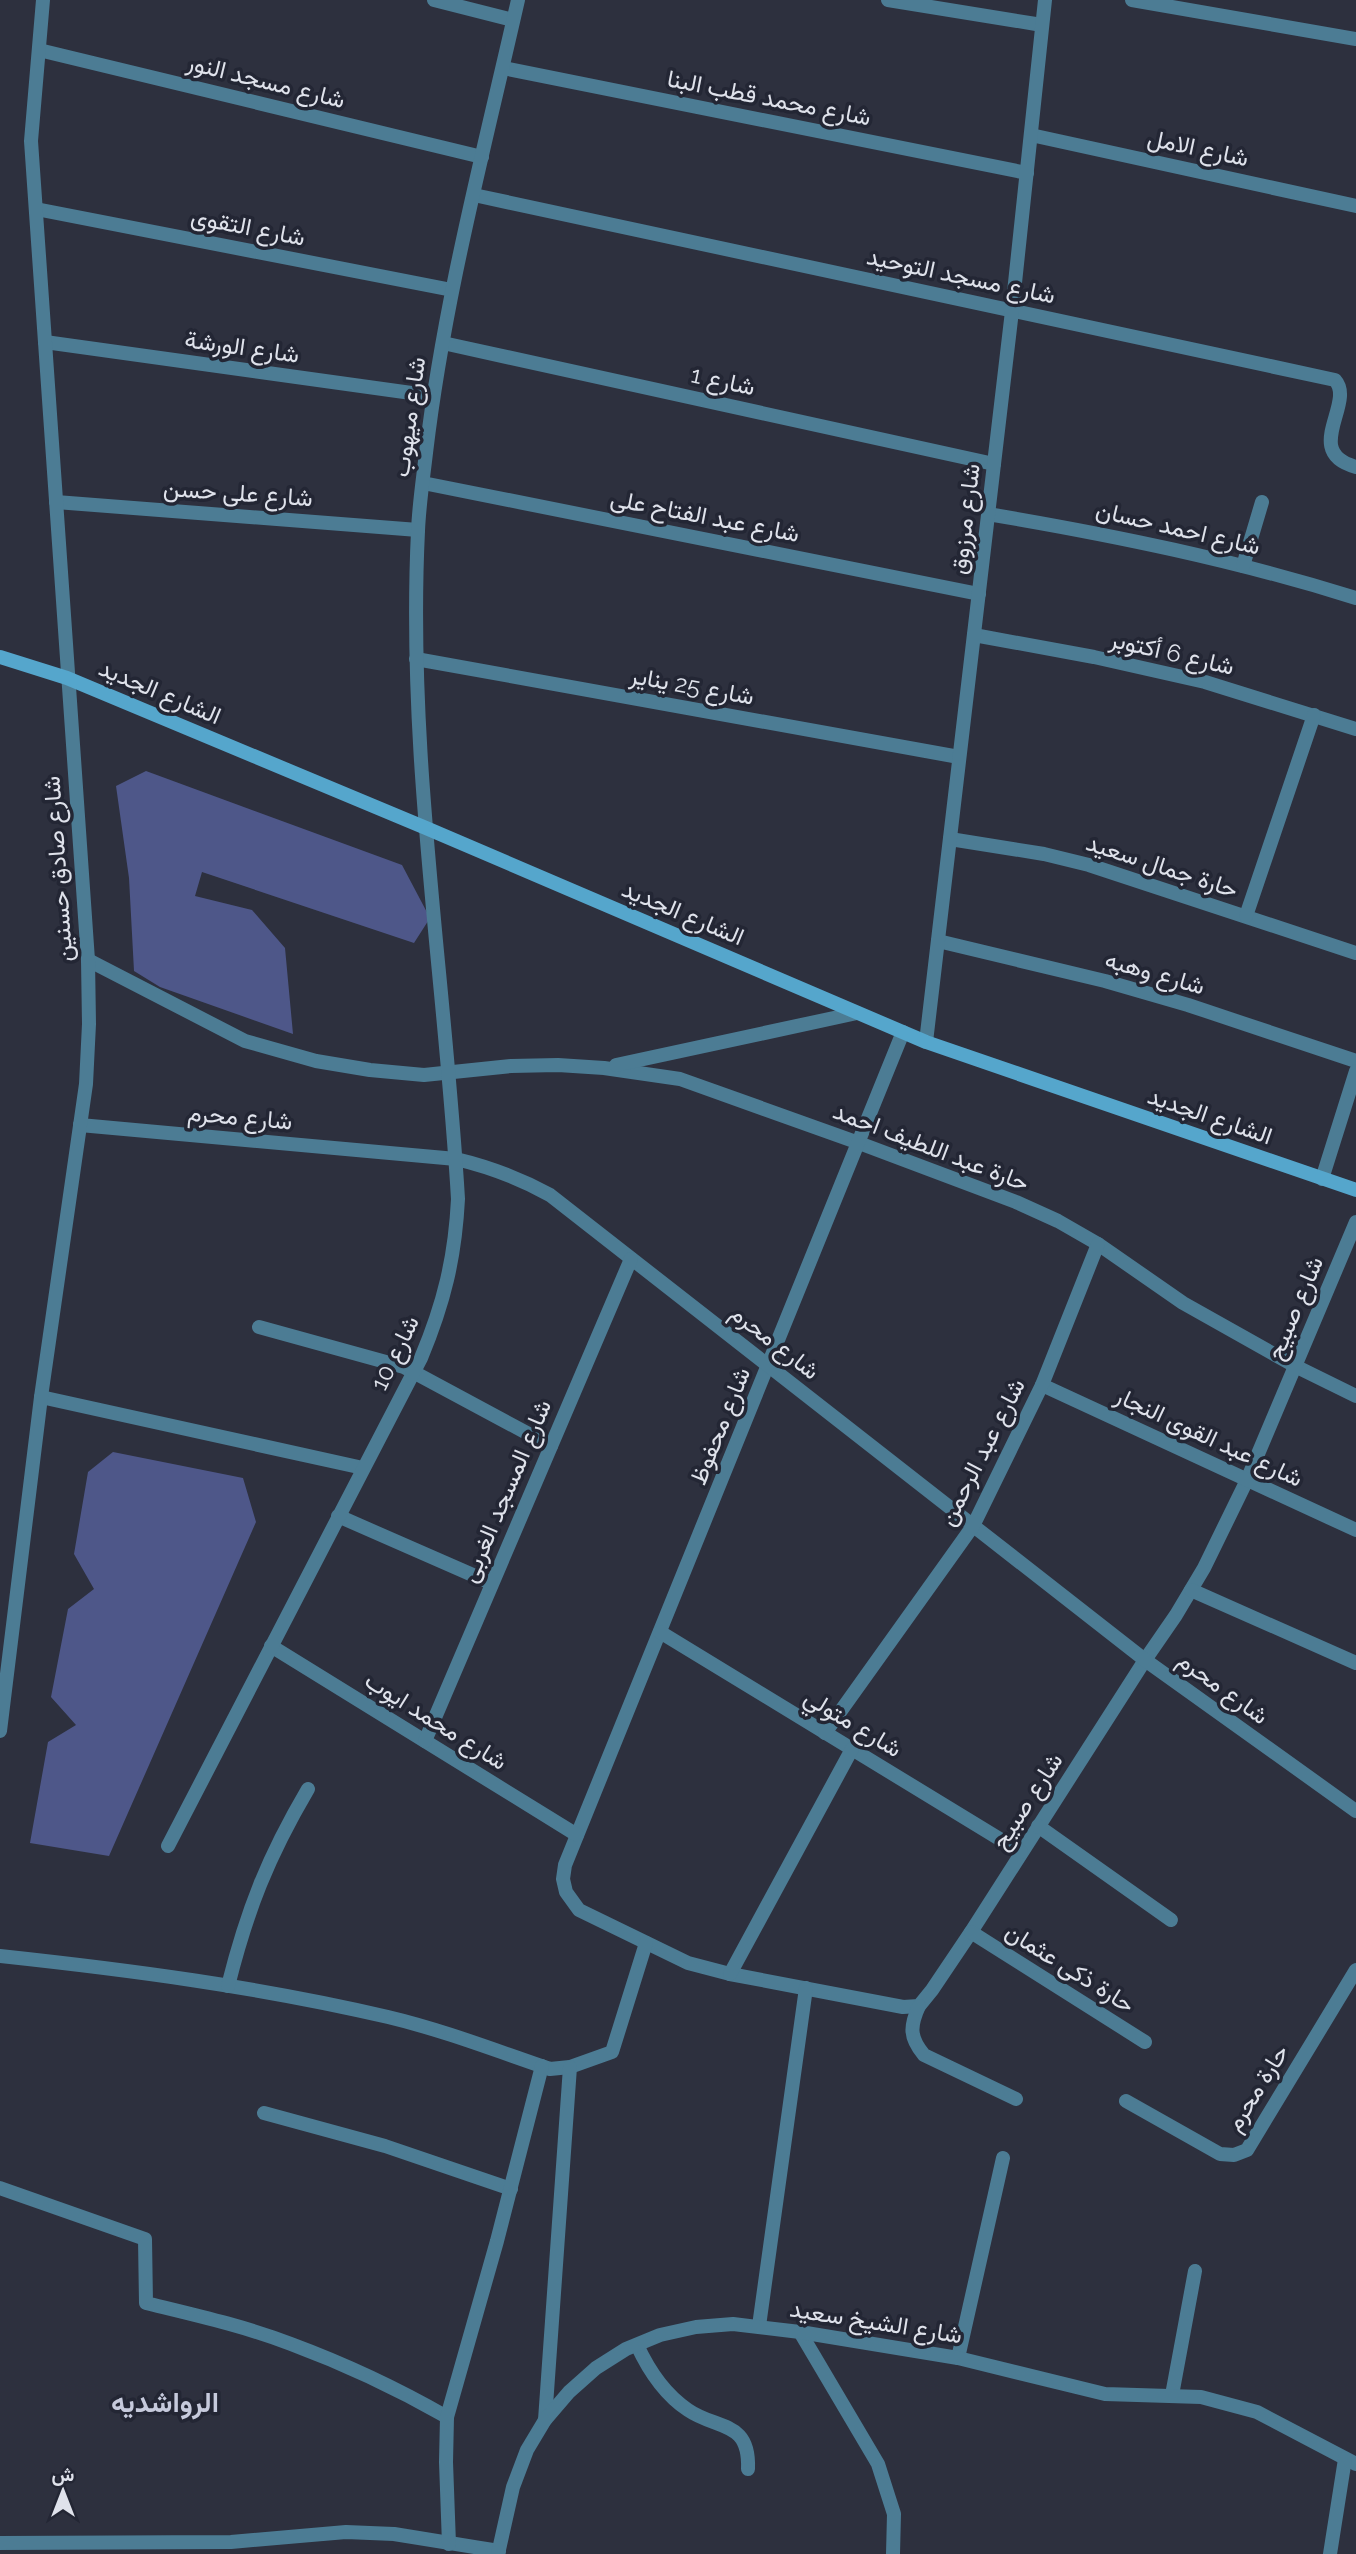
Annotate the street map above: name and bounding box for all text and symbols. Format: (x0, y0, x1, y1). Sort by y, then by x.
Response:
street label: شارع مسجد النور (182, 47, 348, 116)
street label: شارع محمد قطب البنا (664, 64, 873, 133)
street label: شارع الامل (1145, 123, 1251, 174)
street label: شارع التقوى (188, 201, 308, 254)
street label: شارع مسجد التوحيد (864, 241, 1058, 312)
street label: شارع الورشة (183, 324, 301, 371)
street label: شارع ميهوب (386, 355, 433, 479)
street label: شارع 1 (688, 360, 758, 403)
street label: شارع مرزوق (943, 462, 988, 576)
street label: شارع على حسن (162, 473, 314, 514)
street label: شارع عبد الفتاح على (608, 483, 802, 550)
street label: شارع احمد حسان (1093, 495, 1263, 562)
street label: شارع 6 أكتوبر (1106, 624, 1237, 683)
street label: الشارع الجديد (94, 653, 226, 732)
street label: شارع 25 يناير (626, 660, 756, 713)
street label: شارع صادق حسنين (37, 775, 80, 963)
street label: حارة جمال سعيد (1082, 827, 1242, 905)
street label: الشارع الجديد (617, 874, 749, 953)
street label: شارع وهبه (1101, 944, 1208, 1003)
street label: الشارع الجديد (1143, 1081, 1276, 1152)
street label: حارة عبد اللطيف احمد (829, 1096, 1033, 1198)
street label: شارع محرم (186, 1097, 294, 1138)
street label: شارع صبيح (1260, 1252, 1332, 1365)
street label: شارع محرم (724, 1298, 826, 1387)
street label: شارع 10 (364, 1311, 427, 1396)
street label: شارع محفوظ (683, 1363, 758, 1489)
street label: شارع عبد الرحمن (932, 1373, 1033, 1531)
street label: شارع عبد القوى النجار (1109, 1380, 1308, 1495)
street label: شارع المسجد الغربى (454, 1395, 559, 1587)
street label: شارع محرم (1171, 1645, 1274, 1732)
street label: شارع محمد ايوب (359, 1665, 513, 1778)
street label: شارع متولي (797, 1682, 907, 1767)
street label: شارع صبيح (985, 1747, 1071, 1856)
street label: حارة ذكى عثمان (1000, 1916, 1140, 2020)
street label: حارة محرم (1219, 2039, 1296, 2138)
street label: شارع الشيخ سعيد (787, 2294, 964, 2352)
district label: الرواشديه (111, 2386, 219, 2420)
north arrow (28, 2456, 98, 2526)
text: ش (52, 2463, 75, 2486)

